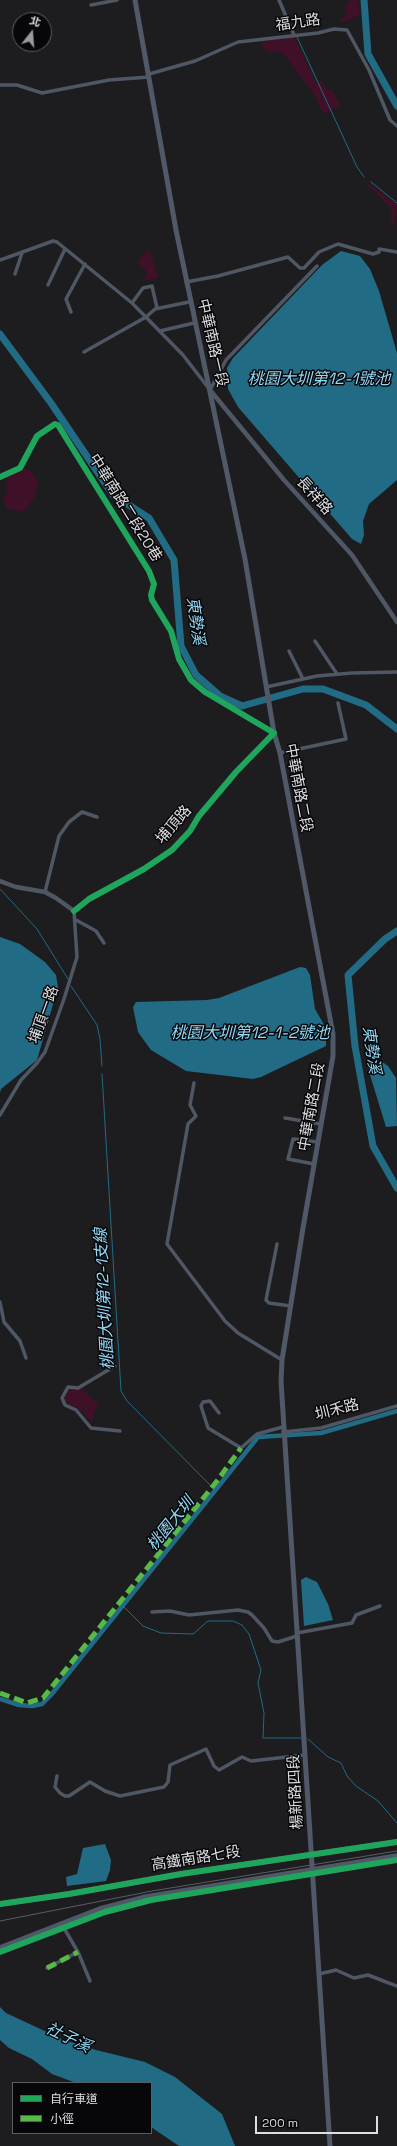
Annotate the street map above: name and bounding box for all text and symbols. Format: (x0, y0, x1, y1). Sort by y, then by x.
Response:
street label: 福九路 (274, 11, 322, 35)
north arrow (12, 12, 52, 52)
text: 北 (28, 13, 43, 30)
street label: 中華南路一段 (193, 297, 231, 389)
water label: 桃園大圳第12-1號池 (248, 370, 390, 390)
street label: 中華南路二段20巷 (85, 451, 165, 565)
street label: 長祥路 (292, 473, 336, 519)
water label: 東勢溪 (182, 596, 208, 646)
street label: 中華南路二段 (281, 742, 315, 834)
street label: 埔頂路 (152, 802, 196, 848)
street label: 埔頂一路 (25, 984, 63, 1046)
water label: 桃園大圳第12-1-2號池 (170, 1024, 330, 1044)
water label: 東勢溪 (358, 1025, 384, 1075)
street label: 中華南路二段 (295, 1061, 329, 1153)
water label: 桃園大圳第12-1支線 (92, 1227, 118, 1371)
street label: 圳禾路 (313, 1396, 361, 1424)
water label: 桃園大圳 (143, 1493, 199, 1555)
street label: 楊新路四段 (285, 1754, 307, 1830)
street label: 高鐵南路七段 (150, 1843, 242, 1875)
water label: 社子溪 (42, 2019, 94, 2057)
legend (12, 2082, 152, 2134)
text: 自行車道 (50, 2091, 98, 2107)
scale bar (257, 2108, 380, 2134)
text: 小徑 (50, 2111, 74, 2127)
text: 200 m (262, 2115, 298, 2131)

